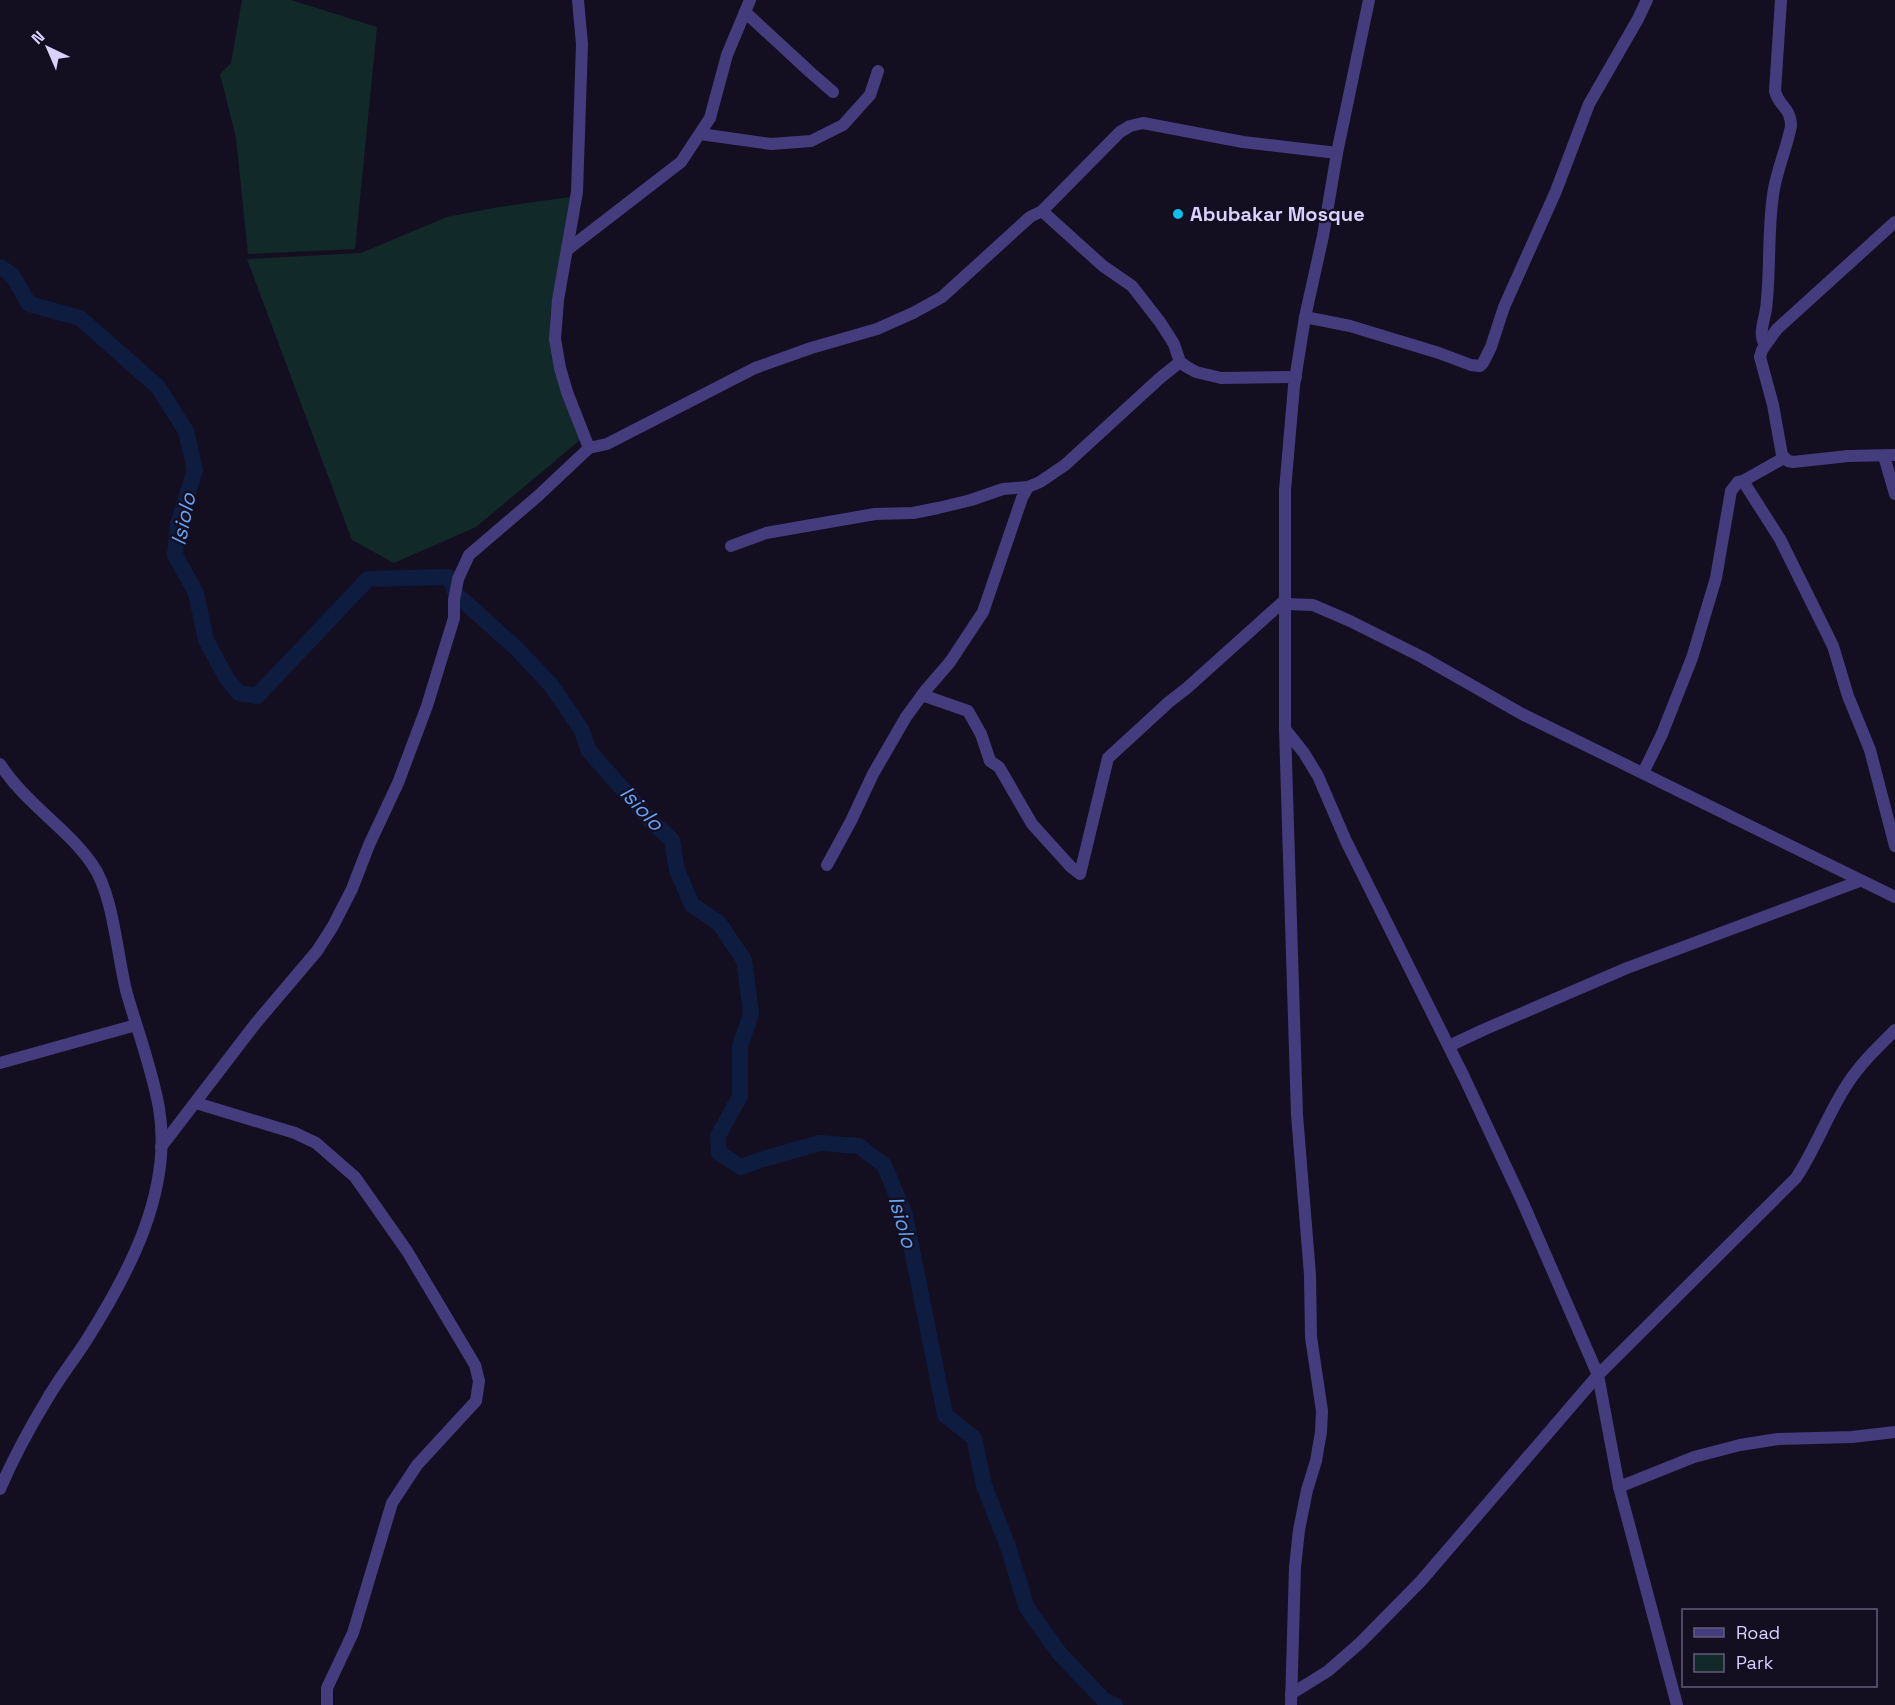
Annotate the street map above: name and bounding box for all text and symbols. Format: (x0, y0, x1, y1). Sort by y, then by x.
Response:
north arrow (18, 18, 78, 78)
text: N (27, 26, 49, 49)
place label: Abubakar Mosque (1190, 201, 1365, 227)
marker: Abubakar Mosque (1171, 207, 1185, 221)
water label: Isiolo (164, 490, 202, 547)
water label: Isiolo (614, 780, 670, 837)
water label: Isiolo (883, 1193, 923, 1252)
legend (1682, 1609, 1877, 1687)
text: Road (1736, 1621, 1780, 1644)
text: Park (1736, 1651, 1774, 1674)

